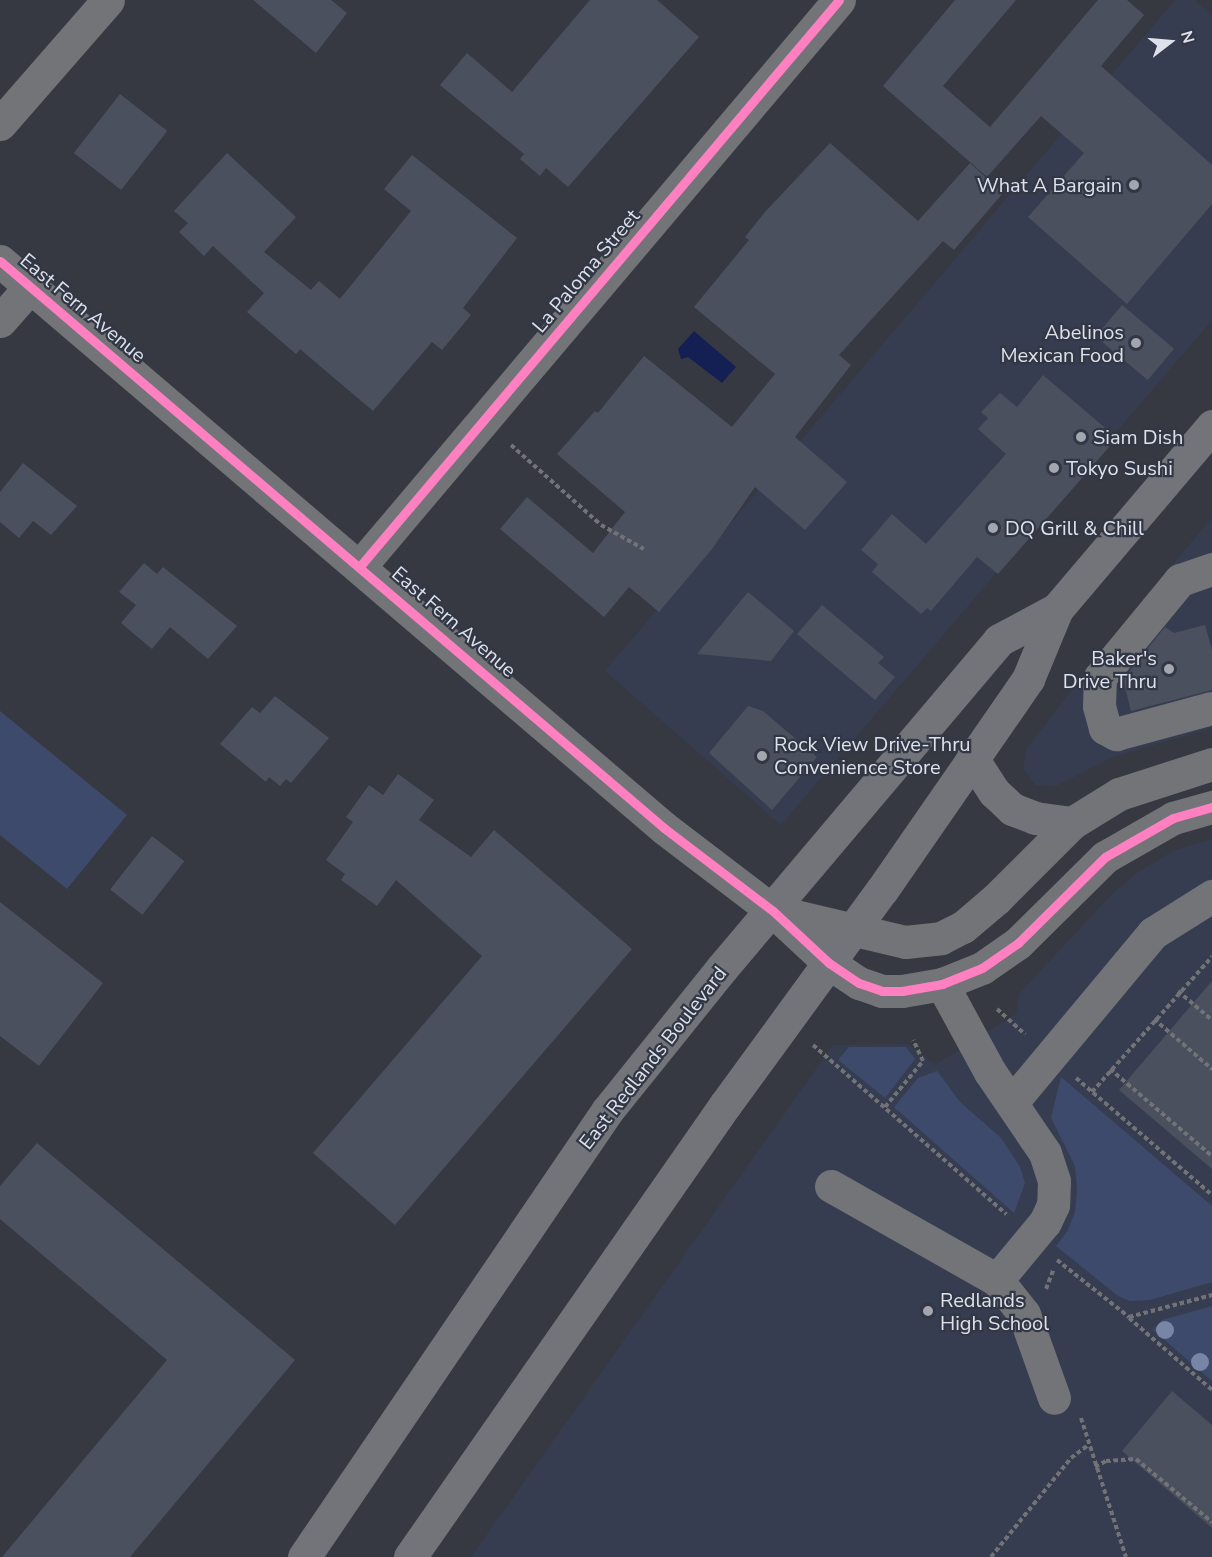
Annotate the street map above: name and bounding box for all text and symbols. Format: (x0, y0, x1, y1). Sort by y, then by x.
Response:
north arrow (1140, 12, 1200, 72)
text: N (1175, 28, 1200, 46)
place label: What A Bargain (977, 173, 1122, 197)
marker: What A Bargain (1127, 178, 1141, 192)
street label: La Paloma Street (527, 204, 645, 338)
street label: East Fern Avenue (15, 248, 151, 368)
place label: Abelinos Mexican Food (1000, 320, 1124, 367)
marker: Abelinos Mexican Food (1129, 336, 1143, 350)
place label: Siam Dish (1093, 425, 1183, 449)
marker: Siam Dish (1074, 430, 1088, 444)
place label: Tokyo Sushi (1066, 456, 1173, 480)
marker: Tokyo Sushi (1047, 461, 1061, 475)
place label: DQ Grill & Chill (1005, 516, 1144, 540)
marker: DQ Grill & Chill (986, 521, 1000, 535)
street label: East Fern Avenue (387, 562, 521, 682)
place label: Baker's Drive Thru (1063, 646, 1157, 693)
marker: Baker's Drive Thru (1162, 662, 1176, 676)
place label: Rock View Drive-Thru Convenience Store (774, 732, 971, 779)
marker: Rock View Drive-Thru Convenience Store (755, 749, 769, 763)
street label: East Redlands Boulevard (574, 962, 732, 1154)
place label: Redlands High School (940, 1288, 1049, 1335)
marker: Redlands High School (921, 1304, 935, 1318)

